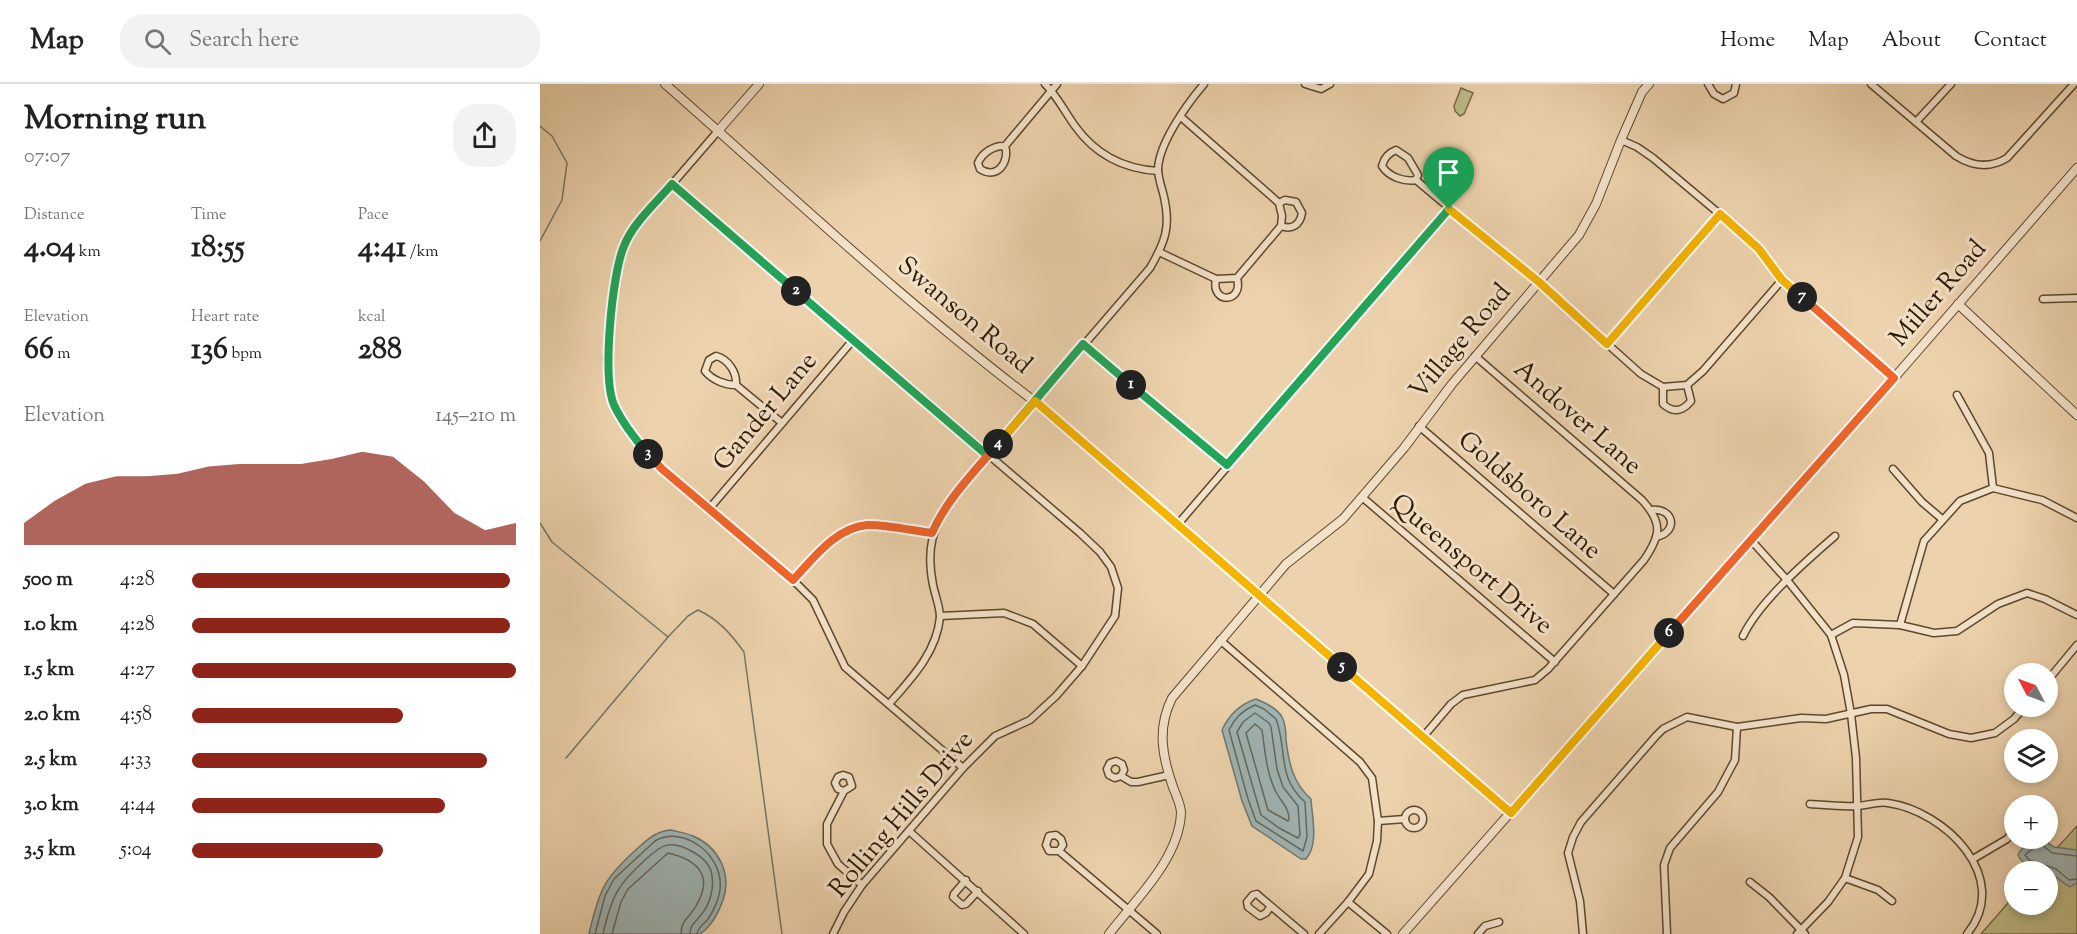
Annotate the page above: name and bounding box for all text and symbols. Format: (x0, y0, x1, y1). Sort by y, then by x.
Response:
search box (120, 14, 540, 68)
text: Map (30, 21, 84, 61)
icon: search (141, 25, 174, 58)
text: Search here (189, 25, 299, 57)
text: Home (1720, 26, 1775, 56)
text: Map (1808, 26, 1849, 56)
text: About (1882, 26, 1941, 56)
text: Contact (1974, 26, 2047, 56)
text: Morning run (24, 96, 206, 144)
button: share (453, 104, 516, 167)
text: 07:07 (24, 143, 70, 172)
pin (1423, 147, 1474, 209)
icon: arrive (1432, 156, 1465, 189)
text: Distance (24, 204, 84, 227)
text: Time (191, 204, 227, 227)
text: Pace (358, 204, 389, 227)
text: 4.04 (24, 227, 75, 270)
text: 18:55 (191, 227, 245, 270)
text: 4:41 (358, 227, 406, 270)
street label: Miller Road (1882, 232, 1996, 356)
text: km (75, 241, 101, 264)
text: /km (406, 241, 439, 264)
street label: Swanson Road (888, 248, 1040, 384)
pin: 2 (781, 276, 811, 306)
street label: Village Road (1401, 276, 1521, 408)
text: 2 (792, 279, 800, 302)
pin: 7 (1787, 282, 1817, 312)
text: 7 (1798, 285, 1806, 308)
text: Elevation (24, 306, 89, 329)
text: Heart rate (191, 306, 259, 329)
text: kcal (358, 306, 386, 329)
text: 66 (24, 329, 54, 372)
text: 136 (191, 329, 228, 372)
text: 288 (358, 329, 402, 372)
text: m (54, 343, 70, 366)
text: bpm (228, 343, 262, 366)
street label: Gander Lane (705, 345, 827, 479)
street label: Andover Lane (1505, 352, 1649, 484)
pin: 1 (1116, 370, 1146, 400)
text: 1 (1128, 373, 1134, 396)
text: Elevation (24, 402, 105, 431)
text: 145–210 m (435, 402, 516, 431)
street label: Goldsboro Lane (1449, 423, 1609, 569)
pin: 4 (983, 429, 1013, 459)
text: 4 (994, 432, 1002, 455)
pin: 3 (633, 439, 663, 469)
text: 3 (645, 442, 651, 465)
street label: Queensport Drive (1382, 486, 1560, 644)
text: 500 m (24, 566, 73, 595)
text: 4:28 (120, 566, 155, 595)
text: 1.0 km (24, 611, 78, 640)
text: 4:28 (120, 611, 155, 640)
pin: 6 (1654, 618, 1684, 648)
text: 6 (1665, 621, 1673, 644)
pin: 5 (1327, 652, 1357, 682)
text: 5 (1339, 655, 1345, 678)
text: 1.5 km (24, 656, 74, 685)
text: 4:27 (120, 656, 155, 685)
north arrow (2004, 663, 2058, 717)
map controls (2004, 663, 2058, 915)
text: 2.0 km (24, 701, 80, 730)
text: 4:58 (120, 701, 152, 730)
street label: Rolling Hills Drive (821, 723, 983, 907)
button: layers (2004, 729, 2058, 783)
text: 2.5 km (24, 746, 77, 775)
text: 4:33 (120, 746, 151, 775)
text: 3.0 km (24, 791, 79, 820)
text: 4:44 (120, 791, 155, 820)
button: + (2004, 795, 2058, 849)
text: 3.5 km (24, 836, 76, 865)
text: 5:04 (120, 836, 152, 865)
button: − (2004, 861, 2058, 915)

